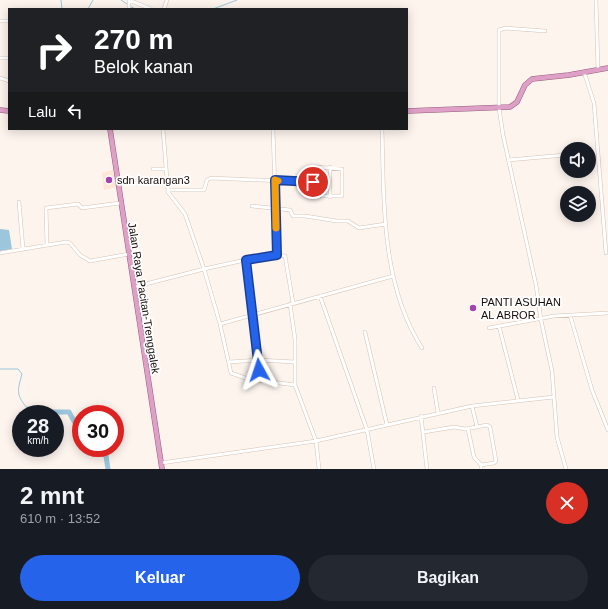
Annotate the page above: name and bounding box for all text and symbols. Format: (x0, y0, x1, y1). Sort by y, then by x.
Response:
icon: right (28, 24, 80, 76)
text: 270 m (94, 24, 173, 55)
text: Belok kanan (94, 57, 193, 77)
icon: left (64, 100, 86, 122)
text: Lalu (28, 103, 56, 120)
map controls (560, 142, 596, 222)
button: sound (560, 142, 596, 178)
pin (296, 165, 330, 199)
icon: arrive (302, 171, 324, 193)
place label: sdn karangan3 (117, 174, 190, 186)
marker: sdn karangan3 (104, 175, 114, 185)
button: layers (560, 186, 596, 222)
street label: Jalan Raya Pacitan-Trenggalek (126, 221, 162, 375)
place label: PANTI ASUHAN AL ABROR (481, 296, 561, 321)
marker: PANTI ASUHAN AL ABROR (468, 303, 478, 313)
position arrow (238, 349, 280, 391)
speed limit sign: 30 (72, 405, 124, 457)
text: 28 (27, 415, 49, 437)
text: km/h (27, 435, 49, 446)
text: 2 mnt (20, 482, 84, 509)
button: close (546, 482, 588, 524)
text: 610 m · 13:52 (20, 511, 100, 526)
button: Keluar (20, 555, 300, 601)
button: Bagikan (308, 555, 588, 601)

